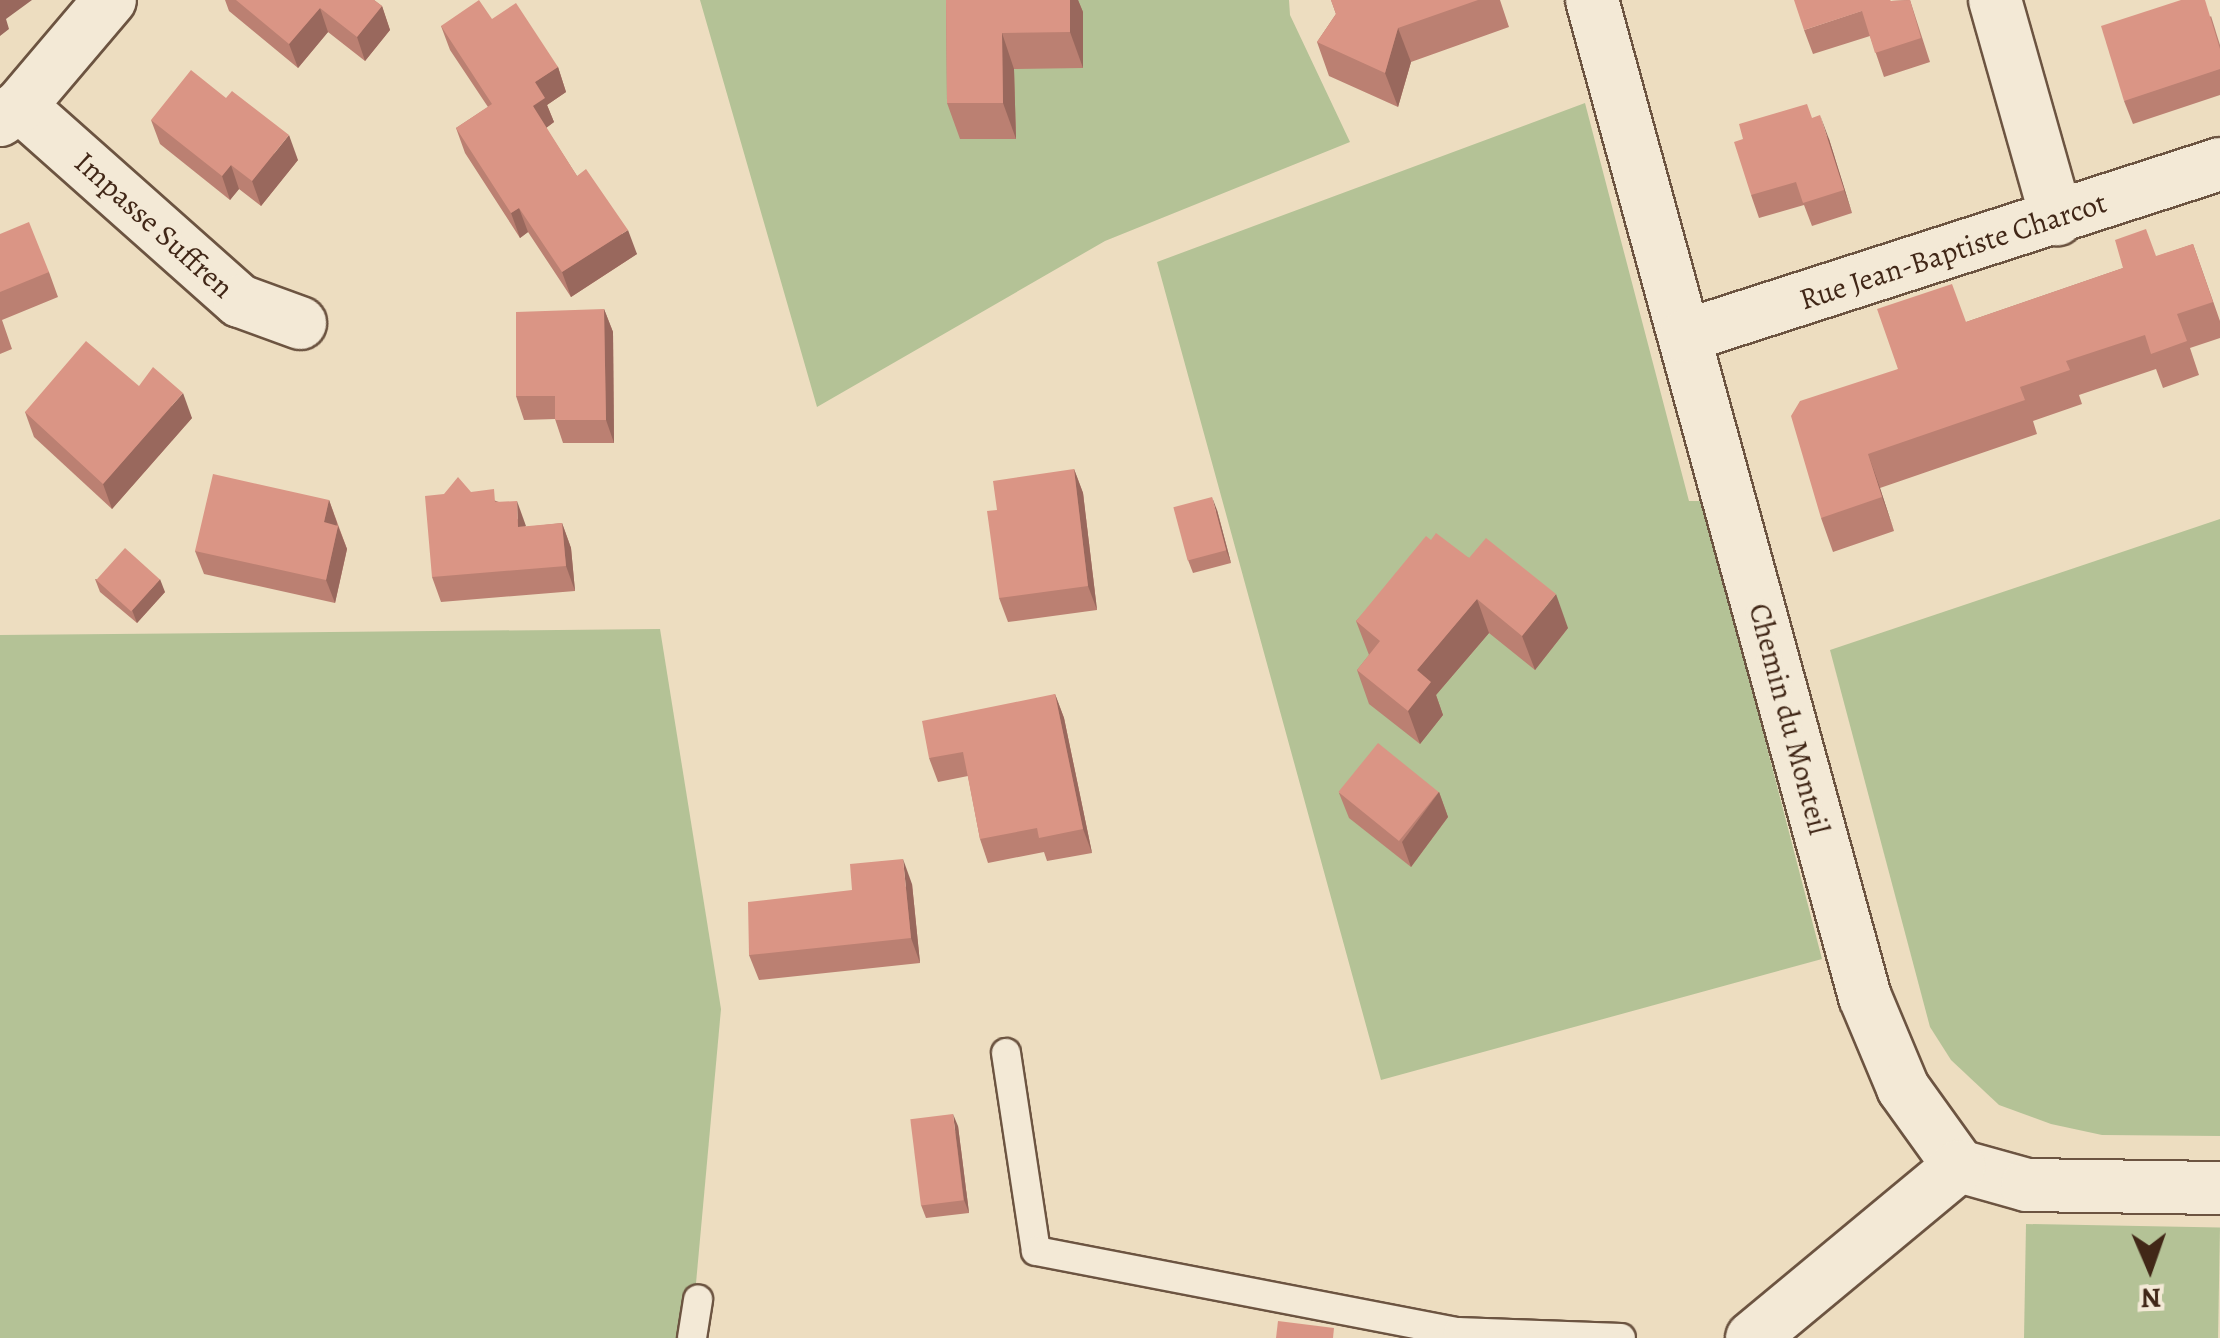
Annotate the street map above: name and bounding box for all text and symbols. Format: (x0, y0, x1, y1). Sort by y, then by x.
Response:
street label: Impasse Suffren (67, 144, 241, 306)
street label: Rue Jean-Baptiste Charcot (1795, 184, 2111, 318)
street label: Chemin du Monteil (1741, 600, 1837, 838)
north arrow (2100, 1218, 2200, 1318)
text: N (2140, 1279, 2162, 1317)

